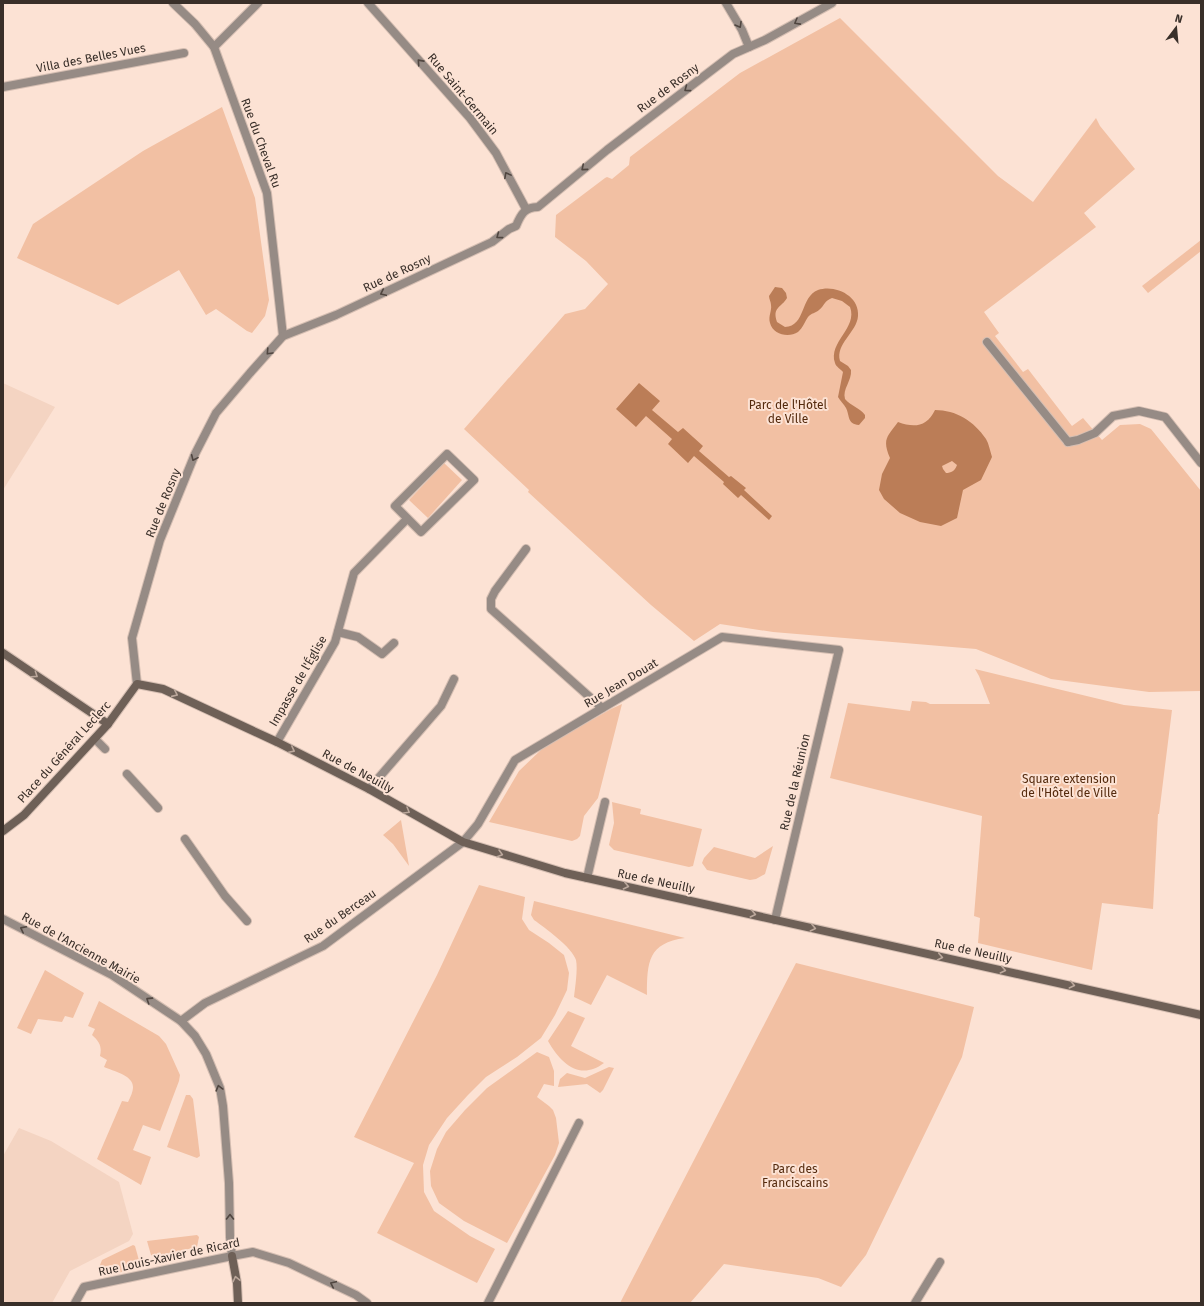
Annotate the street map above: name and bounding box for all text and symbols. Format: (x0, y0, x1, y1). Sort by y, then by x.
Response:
north arrow (1156, 8, 1196, 48)
text: N (1173, 12, 1184, 26)
one-way arrow (794, 17, 802, 24)
one-way arrow (734, 21, 741, 28)
street label: Villa des Belles Vues (35, 40, 147, 75)
street label: Rue Saint-Germain (425, 50, 501, 138)
one-way arrow (417, 59, 424, 66)
street label: Rue de Rosny (634, 60, 702, 116)
one-way arrow (684, 84, 691, 91)
street label: Rue du Cheval Ru (238, 96, 284, 190)
one-way arrow (582, 164, 589, 171)
one-way arrow (505, 172, 512, 179)
one-way arrow (497, 232, 504, 239)
street label: Rue de Rosny (361, 251, 433, 295)
one-way arrow (380, 289, 387, 297)
one-way arrow (267, 348, 274, 355)
park label: Parc de l'Hôtel de Ville (749, 398, 828, 426)
one-way arrow (191, 453, 199, 461)
street label: Rue de Rosny (143, 466, 183, 540)
street label: Impasse de l'Église (265, 633, 330, 729)
street label: Rue Jean Douat (582, 655, 661, 710)
one-way arrow (31, 670, 38, 677)
one-way arrow (170, 689, 178, 697)
street label: Place du Général Leclerc (15, 698, 114, 806)
street label: Rue de la Réunion (777, 732, 813, 832)
one-way arrow (288, 745, 295, 752)
street label: Rue de Neuilly (320, 746, 396, 796)
park label: Square extension de l'Hôtel de Ville (1021, 772, 1117, 800)
one-way arrow (403, 806, 410, 813)
one-way arrow (496, 849, 503, 858)
street label: Rue de Neuilly (616, 866, 696, 896)
one-way arrow (623, 882, 629, 890)
street label: Rue du Berceau (301, 886, 379, 946)
street label: Rue de l'Ancienne Mairie (19, 909, 143, 987)
one-way arrow (750, 910, 756, 918)
one-way arrow (810, 924, 817, 932)
one-way arrow (20, 927, 27, 934)
street label: Rue de Neuilly (933, 936, 1013, 966)
one-way arrow (937, 952, 943, 960)
one-way arrow (1000, 966, 1006, 974)
one-way arrow (1068, 981, 1075, 989)
one-way arrow (146, 997, 153, 1004)
one-way arrow (216, 1085, 224, 1091)
park label: Parc des Franciscains (762, 1162, 828, 1190)
one-way arrow (226, 1214, 234, 1220)
street label: Rue Louis-Xavier de Ricard (97, 1235, 241, 1279)
one-way arrow (232, 1276, 240, 1283)
one-way arrow (330, 1281, 337, 1289)

